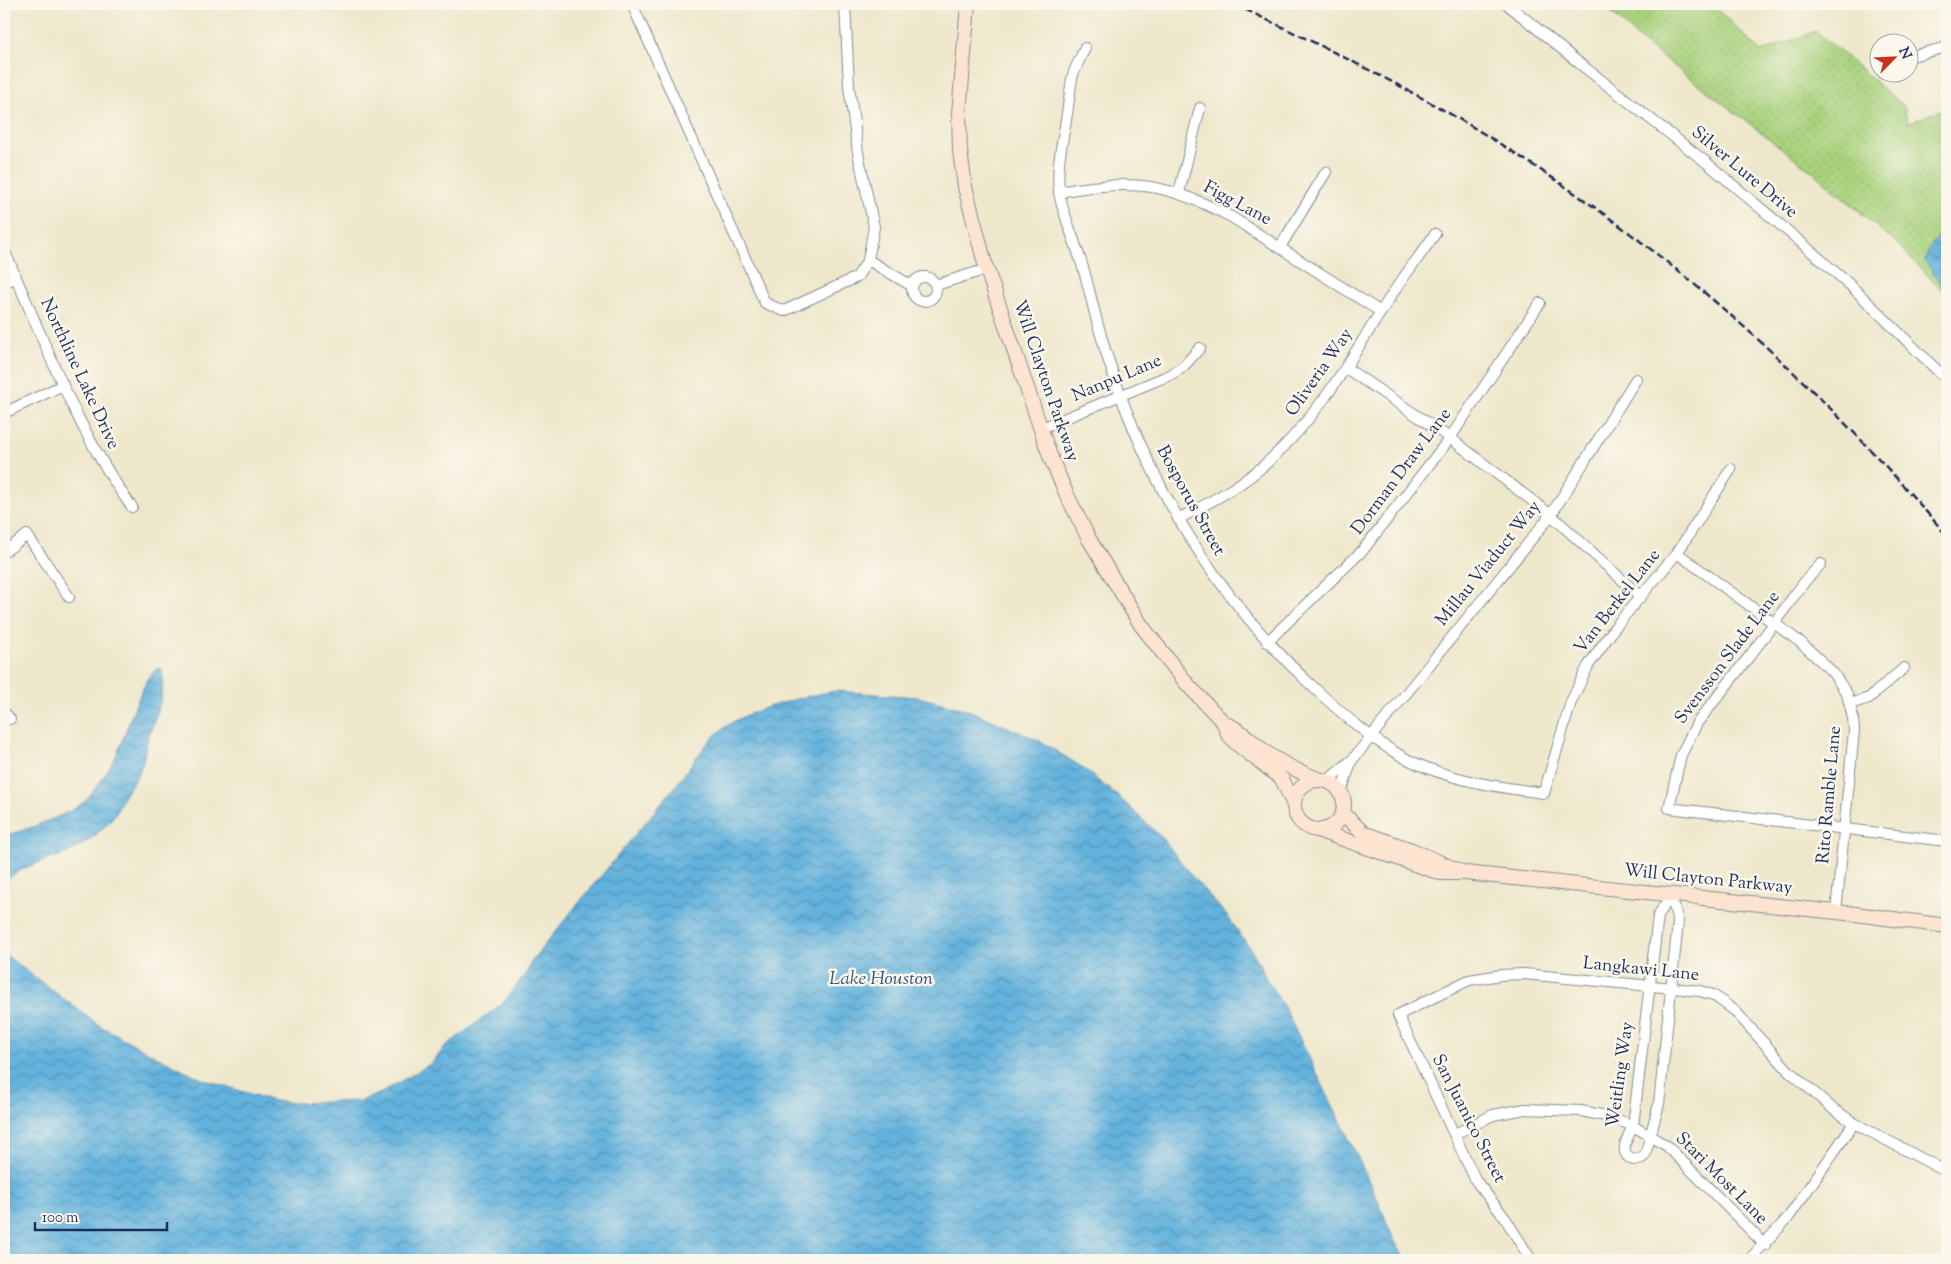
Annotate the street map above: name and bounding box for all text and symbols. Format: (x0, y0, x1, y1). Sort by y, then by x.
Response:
north arrow (1868, 32, 1918, 82)
text: N (1893, 44, 1915, 63)
street label: Silver Lure Drive (1685, 121, 1803, 225)
street label: Figg Lane (1198, 175, 1276, 233)
street label: Northline Lake Drive (32, 294, 126, 454)
street label: Will Clayton Parkway (1005, 297, 1085, 465)
street label: Oliveria Way (1280, 323, 1360, 422)
street label: Nanpu Lane (1068, 348, 1166, 410)
street label: Dorman Draw Lane (1346, 403, 1458, 541)
street label: Bosporus Street (1149, 441, 1231, 561)
street label: Millau Viaduct Way (1430, 496, 1548, 632)
street label: Van Berkel Lane (1569, 544, 1667, 660)
street label: Svensson Slade Lane (1669, 586, 1787, 730)
street label: Rito Ramble Lane (1811, 725, 1849, 865)
street label: Will Clayton Parkway (1622, 858, 1794, 902)
street label: Langkawi Lane (1582, 951, 1700, 989)
water label: Lake Houston (829, 966, 933, 993)
street label: Weitling Way (1601, 1020, 1641, 1130)
street label: San Juanico Street (1424, 1050, 1512, 1188)
street label: Stari Most Lane (1669, 1127, 1773, 1231)
scale bar (35, 1199, 168, 1231)
text: 100 m (42, 1208, 79, 1229)

